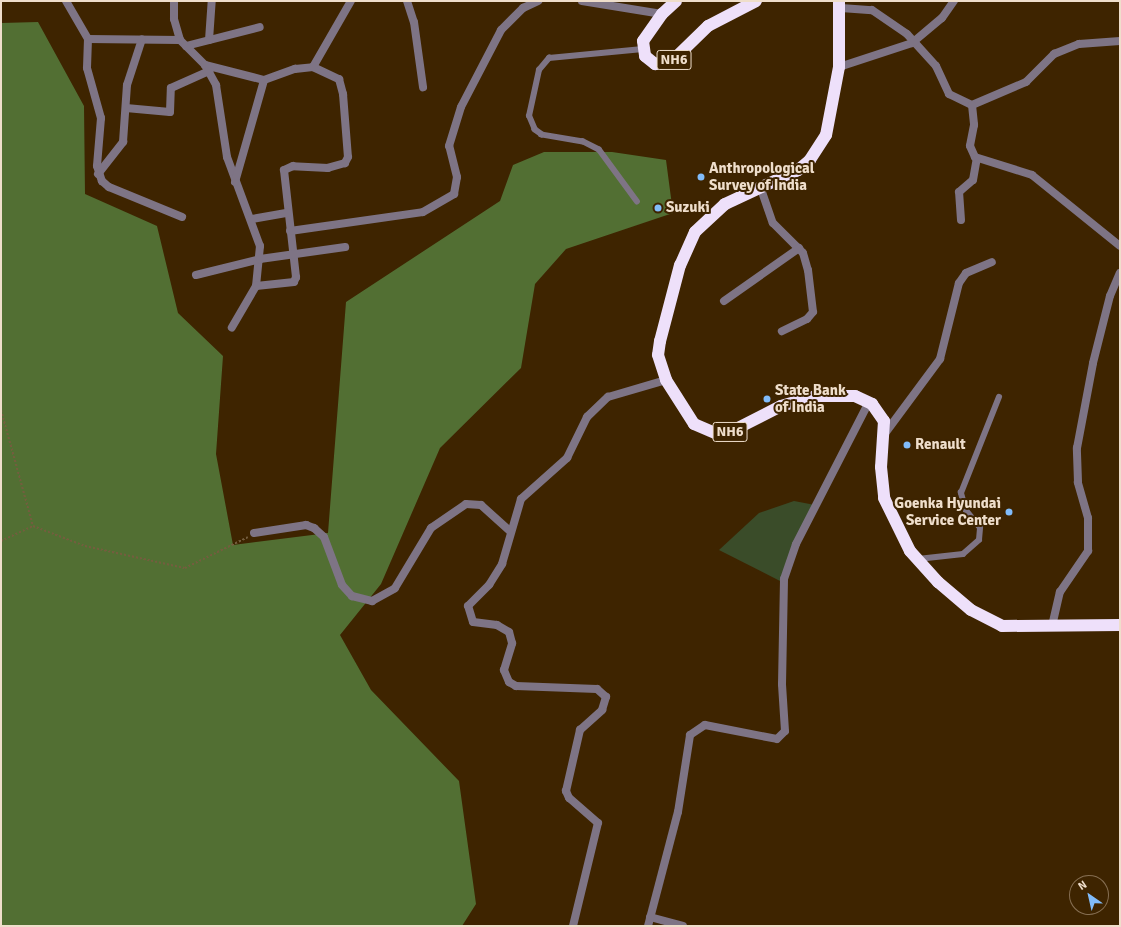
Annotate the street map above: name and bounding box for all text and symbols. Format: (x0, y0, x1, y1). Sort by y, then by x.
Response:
road number: NH6 (656, 48, 692, 72)
place label: Anthropological Survey of India (709, 159, 814, 194)
marker: Anthropological Survey of India (696, 172, 706, 182)
place label: Suzuki (666, 199, 710, 217)
marker: Suzuki (653, 203, 663, 213)
place label: State Bank of India (775, 381, 846, 416)
marker: State Bank of India (762, 394, 772, 404)
road number: NH6 (712, 420, 748, 444)
place label: Renault (915, 436, 966, 454)
marker: Renault (902, 440, 912, 450)
place label: Goenka Hyundai Service Center (894, 494, 1001, 529)
marker: Goenka Hyundai Service Center (1004, 507, 1014, 517)
north arrow (1069, 875, 1109, 915)
text: N (1076, 878, 1089, 893)

